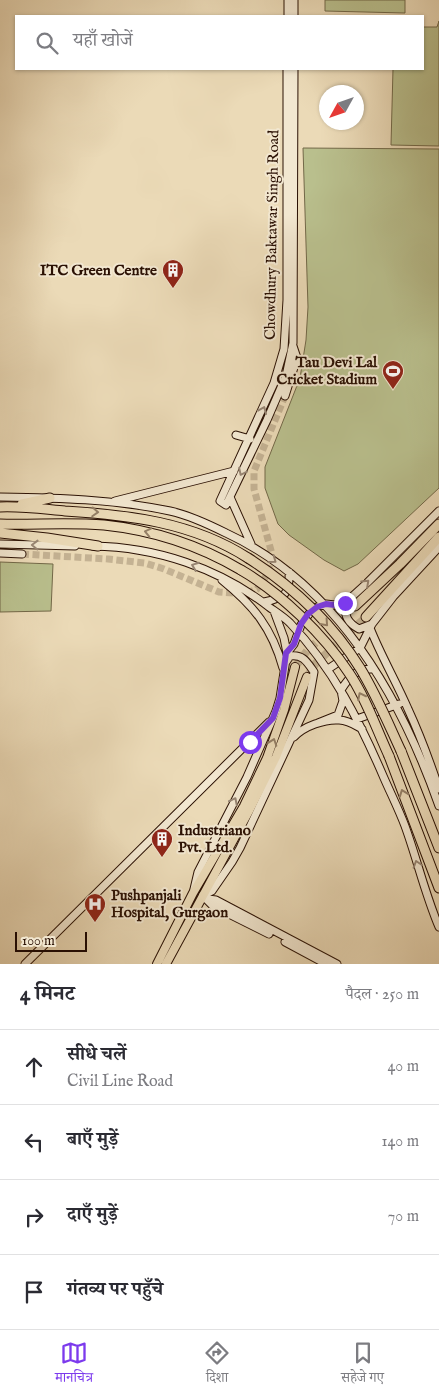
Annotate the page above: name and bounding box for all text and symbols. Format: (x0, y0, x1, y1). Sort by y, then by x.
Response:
search box (15, 15, 424, 70)
icon: search (33, 29, 61, 57)
text: यहाँ खोजें (73, 29, 133, 53)
north arrow (319, 85, 364, 130)
street label: Chowdhury Baktawar Singh Road (261, 129, 283, 340)
building icon: ITC Green Centre (161, 258, 185, 289)
place label: ITC Green Centre (40, 261, 157, 280)
place label: Tau Devi Lal Cricket Stadium (277, 353, 378, 389)
sports icon: Tau Devi Lal Cricket Stadium (381, 359, 405, 390)
one-way arrow (257, 406, 268, 415)
one-way arrow (238, 467, 248, 476)
one-way arrow (91, 507, 99, 518)
one-way arrow (143, 527, 152, 538)
one-way arrow (31, 540, 38, 550)
one-way arrow (267, 554, 277, 563)
one-way arrow (191, 562, 200, 572)
one-way arrow (361, 580, 370, 589)
route end (334, 592, 357, 615)
one-way arrow (319, 617, 328, 626)
one-way arrow (357, 692, 367, 701)
route start (239, 731, 262, 754)
one-way arrow (267, 738, 277, 747)
one-way arrow (399, 789, 409, 798)
one-way arrow (228, 798, 238, 807)
place label: Industriano Pvt. Ltd. (178, 821, 251, 857)
building icon: Industriano Pvt. Ltd. (150, 827, 174, 858)
one-way arrow (413, 860, 423, 869)
place label: Pushpanjali Hospital, Gurgaon (111, 886, 228, 922)
hospital icon: Pushpanjali Hospital, Gurgaon (83, 892, 107, 923)
scale bar (15, 929, 88, 952)
text: 100 m (22, 932, 55, 950)
text: 4 मिनट (20, 981, 75, 1008)
text: पैदल · 250 m (345, 985, 419, 1005)
text: सीधे चलें (67, 1043, 126, 1067)
icon: ahead (20, 1053, 48, 1081)
text: 40 m (387, 1057, 419, 1077)
text: Civil Line Road (67, 1072, 173, 1092)
icon: left (20, 1128, 48, 1156)
text: बाएँ मुड़ें (67, 1128, 118, 1152)
text: 140 m (381, 1132, 419, 1152)
icon: right (20, 1203, 48, 1231)
text: दाएँ मुड़ें (67, 1203, 118, 1227)
text: 70 m (388, 1207, 419, 1227)
icon: arrive (20, 1278, 48, 1306)
text: गंतव्य पर पहुँचे (67, 1278, 163, 1302)
tab: मानचित्र (55, 1339, 93, 1391)
tab: दिशा (203, 1339, 231, 1391)
tab: सहेजे गए (341, 1339, 384, 1391)

